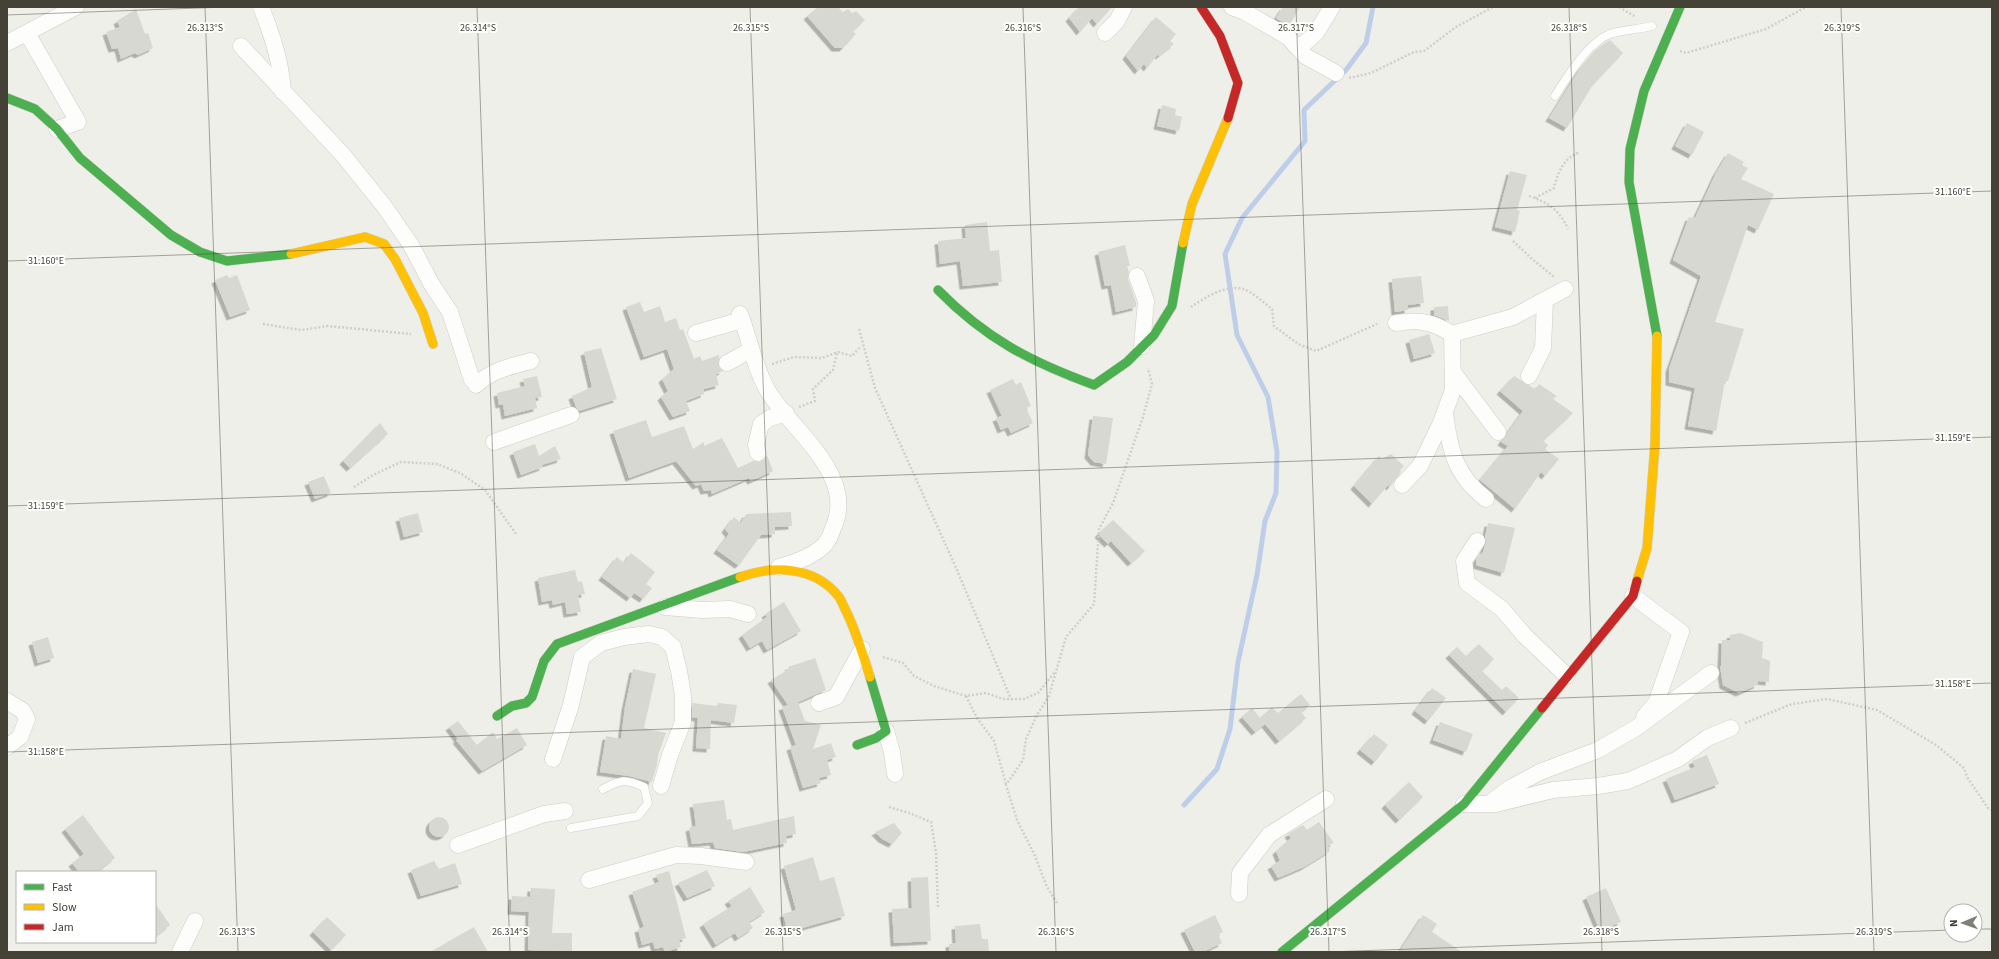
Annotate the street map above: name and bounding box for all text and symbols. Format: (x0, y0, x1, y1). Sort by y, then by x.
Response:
text: 26.313°S (187, 21, 223, 35)
text: 26.314°S (460, 21, 496, 35)
text: 26.315°S (733, 21, 769, 35)
text: 26.316°S (1005, 21, 1041, 35)
text: 26.317°S (1278, 21, 1314, 35)
text: 26.318°S (1551, 21, 1587, 35)
text: 26.319°S (1824, 21, 1860, 35)
text: 31.160°E (1935, 185, 1971, 199)
text: 31.160°E (28, 254, 64, 268)
text: 31.159°E (1935, 431, 1971, 445)
text: 31.159°E (28, 499, 64, 513)
text: 31.158°E (1935, 677, 1971, 691)
text: 31.158°E (28, 745, 64, 759)
legend (16, 871, 156, 943)
text: Fast (52, 879, 72, 896)
text: Slow (52, 899, 77, 916)
north arrow (1943, 903, 1983, 943)
text: Jam (52, 919, 74, 936)
text: N (1946, 919, 1961, 927)
text: 26.313°S (219, 925, 255, 939)
text: 26.314°S (492, 925, 528, 939)
text: 26.315°S (765, 925, 801, 939)
text: 26.316°S (1038, 925, 1074, 939)
text: 26.317°S (1310, 925, 1346, 939)
text: 26.318°S (1583, 925, 1619, 939)
text: 26.319°S (1856, 925, 1892, 939)

